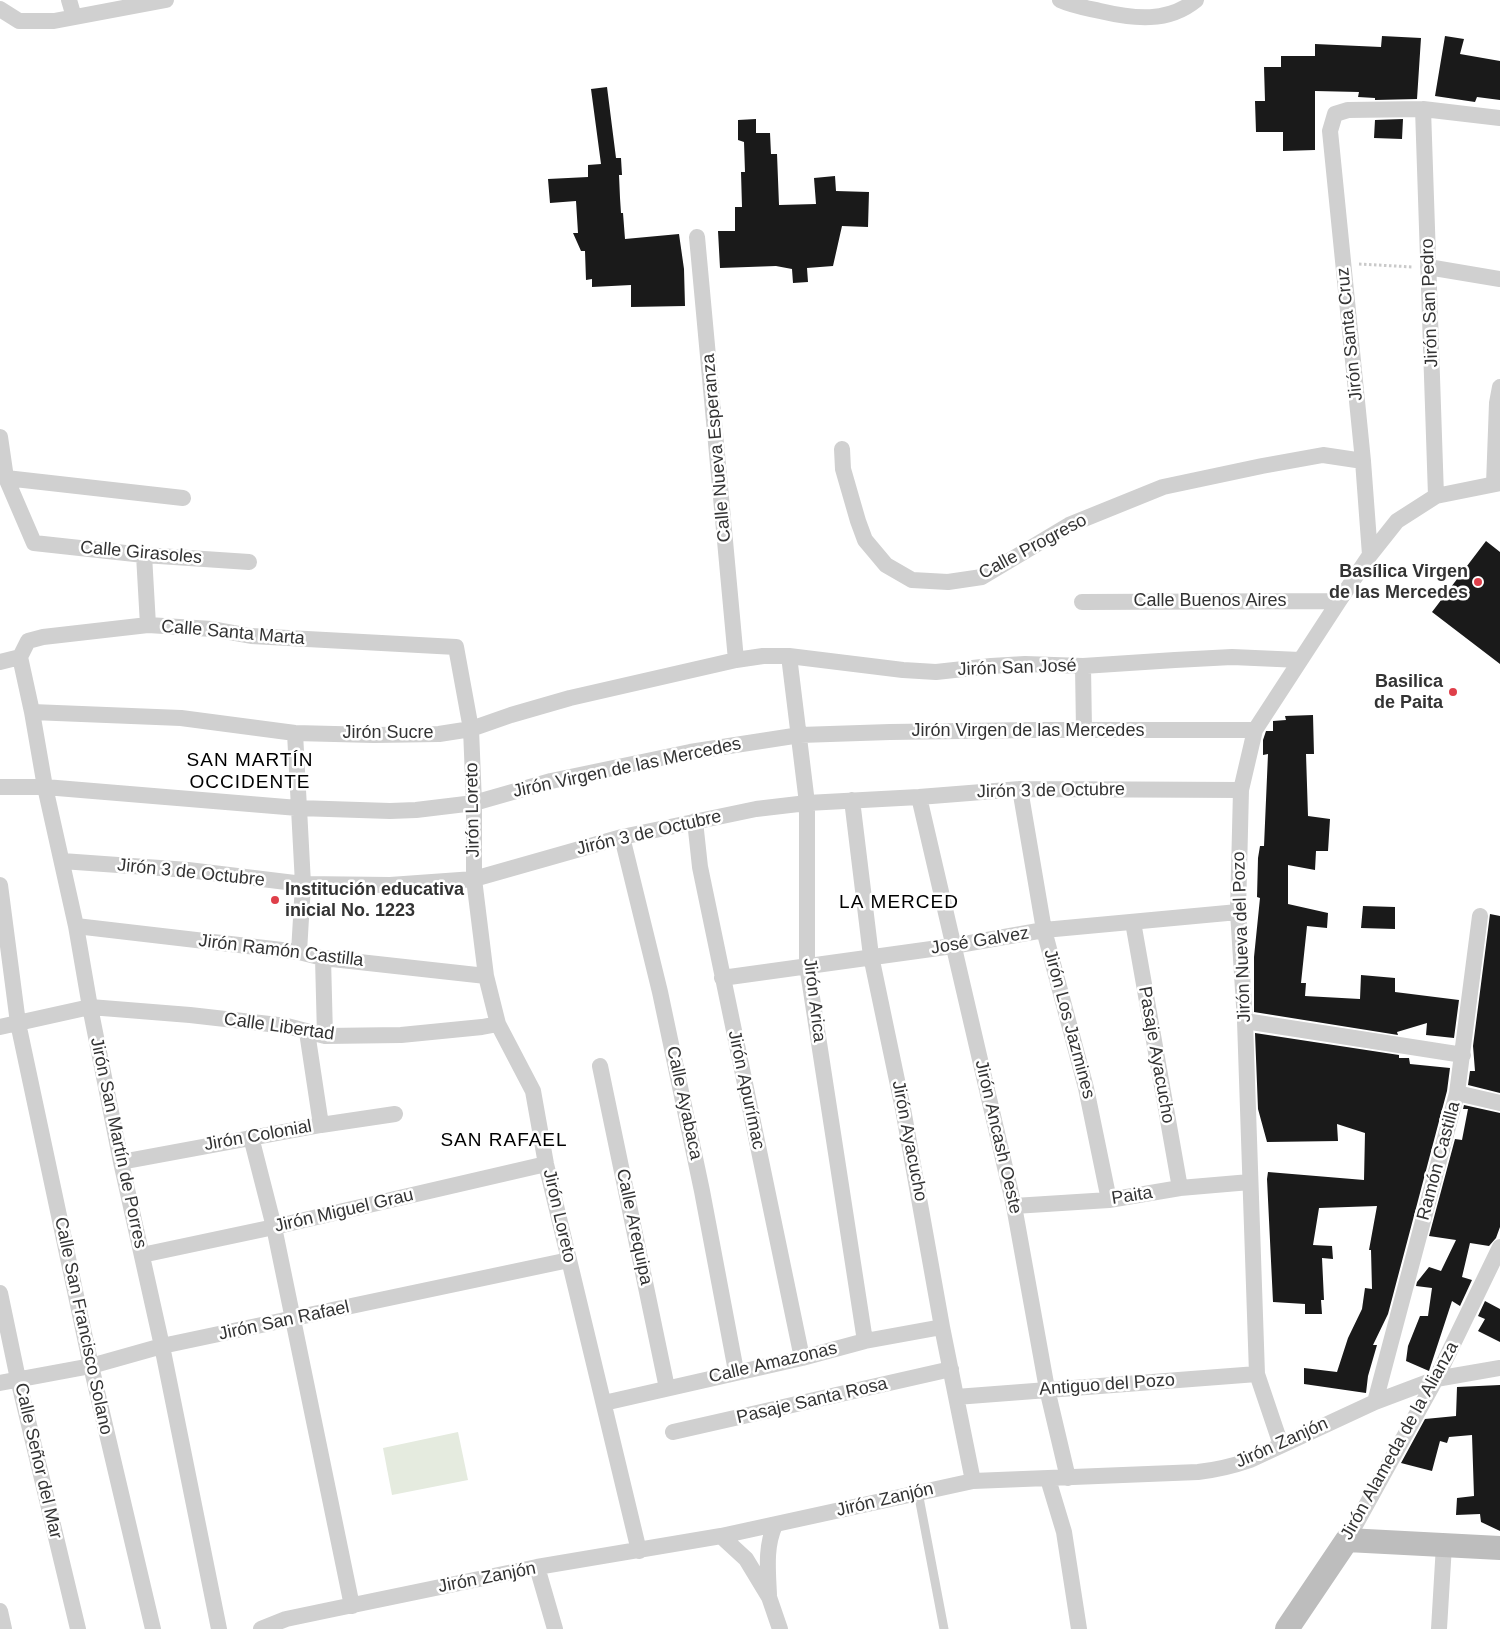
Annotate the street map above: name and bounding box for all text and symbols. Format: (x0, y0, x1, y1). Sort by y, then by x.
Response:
street label: Jirón San Pedro (1417, 238, 1443, 368)
street label: Jirón Santa Cruz (1332, 266, 1368, 402)
street label: Calle Nueva Esperanza (698, 353, 736, 543)
street label: Calle Progreso (975, 510, 1091, 584)
street label: Calle Girasoles (79, 537, 203, 569)
place label: Basílica Virgen de las Mercedes (1329, 561, 1468, 604)
marker: Basílica Virgen de las Mercedes (1472, 576, 1484, 588)
street label: Calle Buenos Aires (1133, 590, 1287, 612)
street label: Calle Santa Marta (160, 616, 306, 650)
street label: Jirón San José (957, 655, 1077, 681)
place label: Basilica de Paita (1374, 671, 1443, 714)
marker: Basilica de Paita (1447, 686, 1459, 698)
street label: Jirón Virgen de las Mercedes (912, 720, 1144, 742)
street label: Jirón Sucre (342, 722, 434, 744)
street label: Jirón Virgen de las Mercedes (511, 733, 743, 803)
district label: SAN MARTÍN OCCIDENTE (185, 750, 315, 794)
street label: Jirón Loreto (461, 762, 485, 858)
street label: Jirón 3 de Octubre (977, 779, 1125, 803)
street label: Jirón 3 de Octubre (574, 806, 724, 860)
street label: Jirón Nueva del Pozo (1228, 851, 1256, 1023)
street label: Jirón 3 de Octubre (116, 855, 266, 891)
place label: Institución educativa inicial No. 1223 (285, 879, 464, 922)
district label: LA MERCED (838, 892, 960, 914)
marker: Institución educativa inicial No. 1223 (269, 894, 281, 906)
street label: José Galvez (929, 923, 1031, 959)
street label: Jirón Ramón Castilla (197, 930, 365, 972)
street label: Jirón Los Jazmines (1039, 947, 1099, 1101)
street label: Jirón Arica (798, 956, 830, 1044)
street label: Pasaje Ayacucho (1133, 985, 1179, 1125)
street label: Calle Libertad (223, 1009, 335, 1045)
street label: Jirón Apurímac (723, 1029, 769, 1151)
street label: Jirón San Martín de Porres (85, 1036, 151, 1250)
street label: Calle Ayabaca (661, 1044, 707, 1162)
street label: Jirón Ancash Oeste (970, 1058, 1026, 1216)
street label: Jirón Ayacucho (887, 1079, 931, 1203)
street label: Ramón Castilla (1413, 1099, 1465, 1223)
street label: Jirón Colonial (202, 1116, 314, 1156)
district label: SAN RAFAEL (439, 1130, 569, 1152)
street label: Jirón Loreto (538, 1167, 580, 1265)
street label: Calle Arequipa (611, 1167, 657, 1287)
street label: Paita (1110, 1182, 1154, 1210)
street label: Jirón Miguel Grau (272, 1184, 416, 1238)
street label: Calle San Francisco Solano (49, 1215, 117, 1437)
street label: Jirón San Rafael (217, 1297, 351, 1345)
street label: Calle Amazonas (707, 1338, 839, 1388)
street label: Jirón Alameda de la Alianza (1336, 1338, 1464, 1544)
street label: Antiguo del Pozo (1038, 1369, 1176, 1401)
street label: Pasaje Santa Rosa (734, 1373, 890, 1429)
street label: Calle Señor del Mar (10, 1381, 66, 1541)
street label: Jirón Zanjón (1232, 1413, 1332, 1473)
street label: Jirón Zanjón (834, 1478, 936, 1522)
street label: Jirón Zanjón (436, 1558, 538, 1598)

